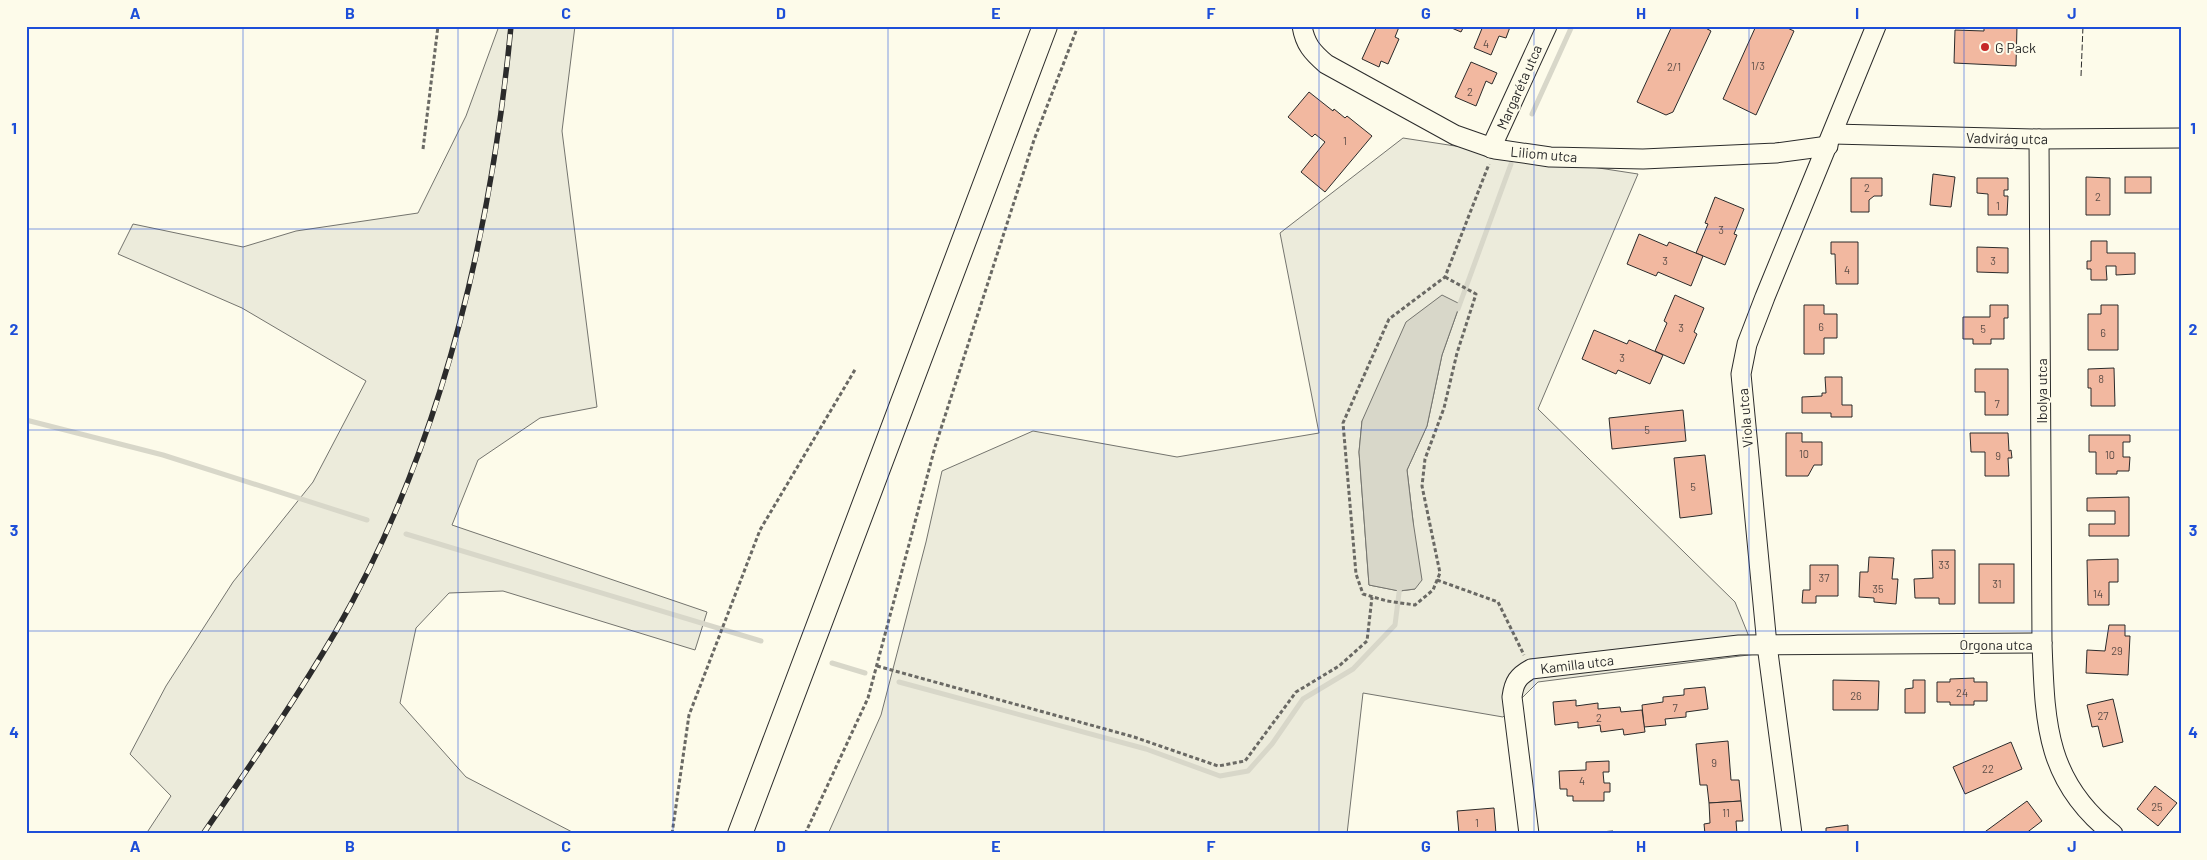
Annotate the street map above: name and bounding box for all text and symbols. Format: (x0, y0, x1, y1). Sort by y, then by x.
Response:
text: A (130, 3, 141, 22)
text: B (345, 3, 355, 22)
text: C (561, 3, 571, 22)
text: D (776, 3, 786, 22)
text: E (991, 3, 1001, 22)
text: F (1207, 3, 1216, 22)
text: G (1421, 3, 1431, 22)
text: H (1636, 3, 1646, 22)
text: I (1855, 3, 1859, 22)
text: J (2067, 3, 2077, 22)
house number: 4 (1483, 37, 1489, 50)
place label: G Pack (1995, 39, 2036, 56)
marker: G Pack (1979, 41, 1991, 53)
street label: Margaréta utca (1493, 42, 1545, 132)
house number: 1/3 (1751, 59, 1765, 72)
house number: 2/1 (1667, 60, 1681, 73)
house number: 2 (1467, 85, 1473, 98)
text: 1 (11, 118, 17, 137)
text: 1 (2190, 118, 2196, 137)
street label: Vadvirág utca (1966, 129, 2048, 147)
house number: 1 (1343, 134, 1347, 147)
street label: Liliom utca (1510, 143, 1578, 165)
house number: 2 (1864, 181, 1870, 194)
house number: 2 (2095, 190, 2101, 203)
house number: 1 (1996, 199, 2000, 212)
house number: 3 (1718, 223, 1724, 236)
house number: 3 (1662, 254, 1668, 267)
house number: 3 (1990, 254, 1996, 267)
house number: 4 (1844, 263, 1850, 276)
text: 2 (10, 319, 19, 338)
text: 2 (2189, 319, 2198, 338)
house number: 6 (1818, 320, 1824, 333)
house number: 3 (1678, 321, 1684, 334)
house number: 5 (1980, 322, 1986, 335)
house number: 6 (2100, 326, 2106, 339)
house number: 3 (1619, 351, 1625, 364)
street label: Ibolya utca (2033, 358, 2050, 424)
house number: 8 (2098, 372, 2104, 385)
street label: Viola utca (1734, 388, 1756, 448)
house number: 7 (1994, 397, 2000, 410)
house number: 5 (1644, 423, 1650, 436)
house number: 10 (1799, 447, 1809, 460)
house number: 10 (2105, 448, 2115, 461)
house number: 9 (1995, 449, 2001, 462)
house number: 5 (1690, 480, 1696, 493)
text: 3 (10, 520, 18, 539)
text: 3 (2189, 520, 2197, 539)
house number: 33 (1938, 558, 1950, 571)
house number: 37 (1819, 571, 1829, 584)
house number: 31 (1992, 577, 2002, 590)
house number: 35 (1872, 582, 1884, 595)
house number: 14 (2093, 587, 2103, 600)
street label: Orgona utca (1959, 636, 2033, 653)
house number: 29 (2111, 644, 2123, 657)
street label: Kamilla utca (1539, 651, 1615, 677)
house number: 24 (1956, 686, 1968, 699)
house number: 26 (1850, 689, 1862, 702)
house number: 7 (1672, 701, 1678, 714)
house number: 27 (2097, 709, 2109, 722)
house number: 2 (1596, 711, 1602, 724)
text: 4 (9, 722, 19, 741)
text: 4 (2188, 722, 2198, 741)
house number: 9 (1711, 756, 1717, 769)
house number: 22 (1982, 762, 1994, 775)
house number: 4 (1579, 774, 1585, 787)
house number: 25 (2151, 800, 2163, 813)
house number: 11 (1722, 806, 1730, 819)
house number: 1 (1475, 816, 1479, 829)
text: A (130, 836, 141, 855)
text: B (345, 836, 355, 855)
text: C (561, 836, 571, 855)
text: D (776, 836, 786, 855)
text: E (991, 836, 1001, 855)
text: F (1207, 836, 1216, 855)
text: G (1421, 836, 1431, 855)
text: H (1636, 836, 1646, 855)
text: I (1855, 836, 1859, 855)
text: J (2067, 836, 2077, 855)

